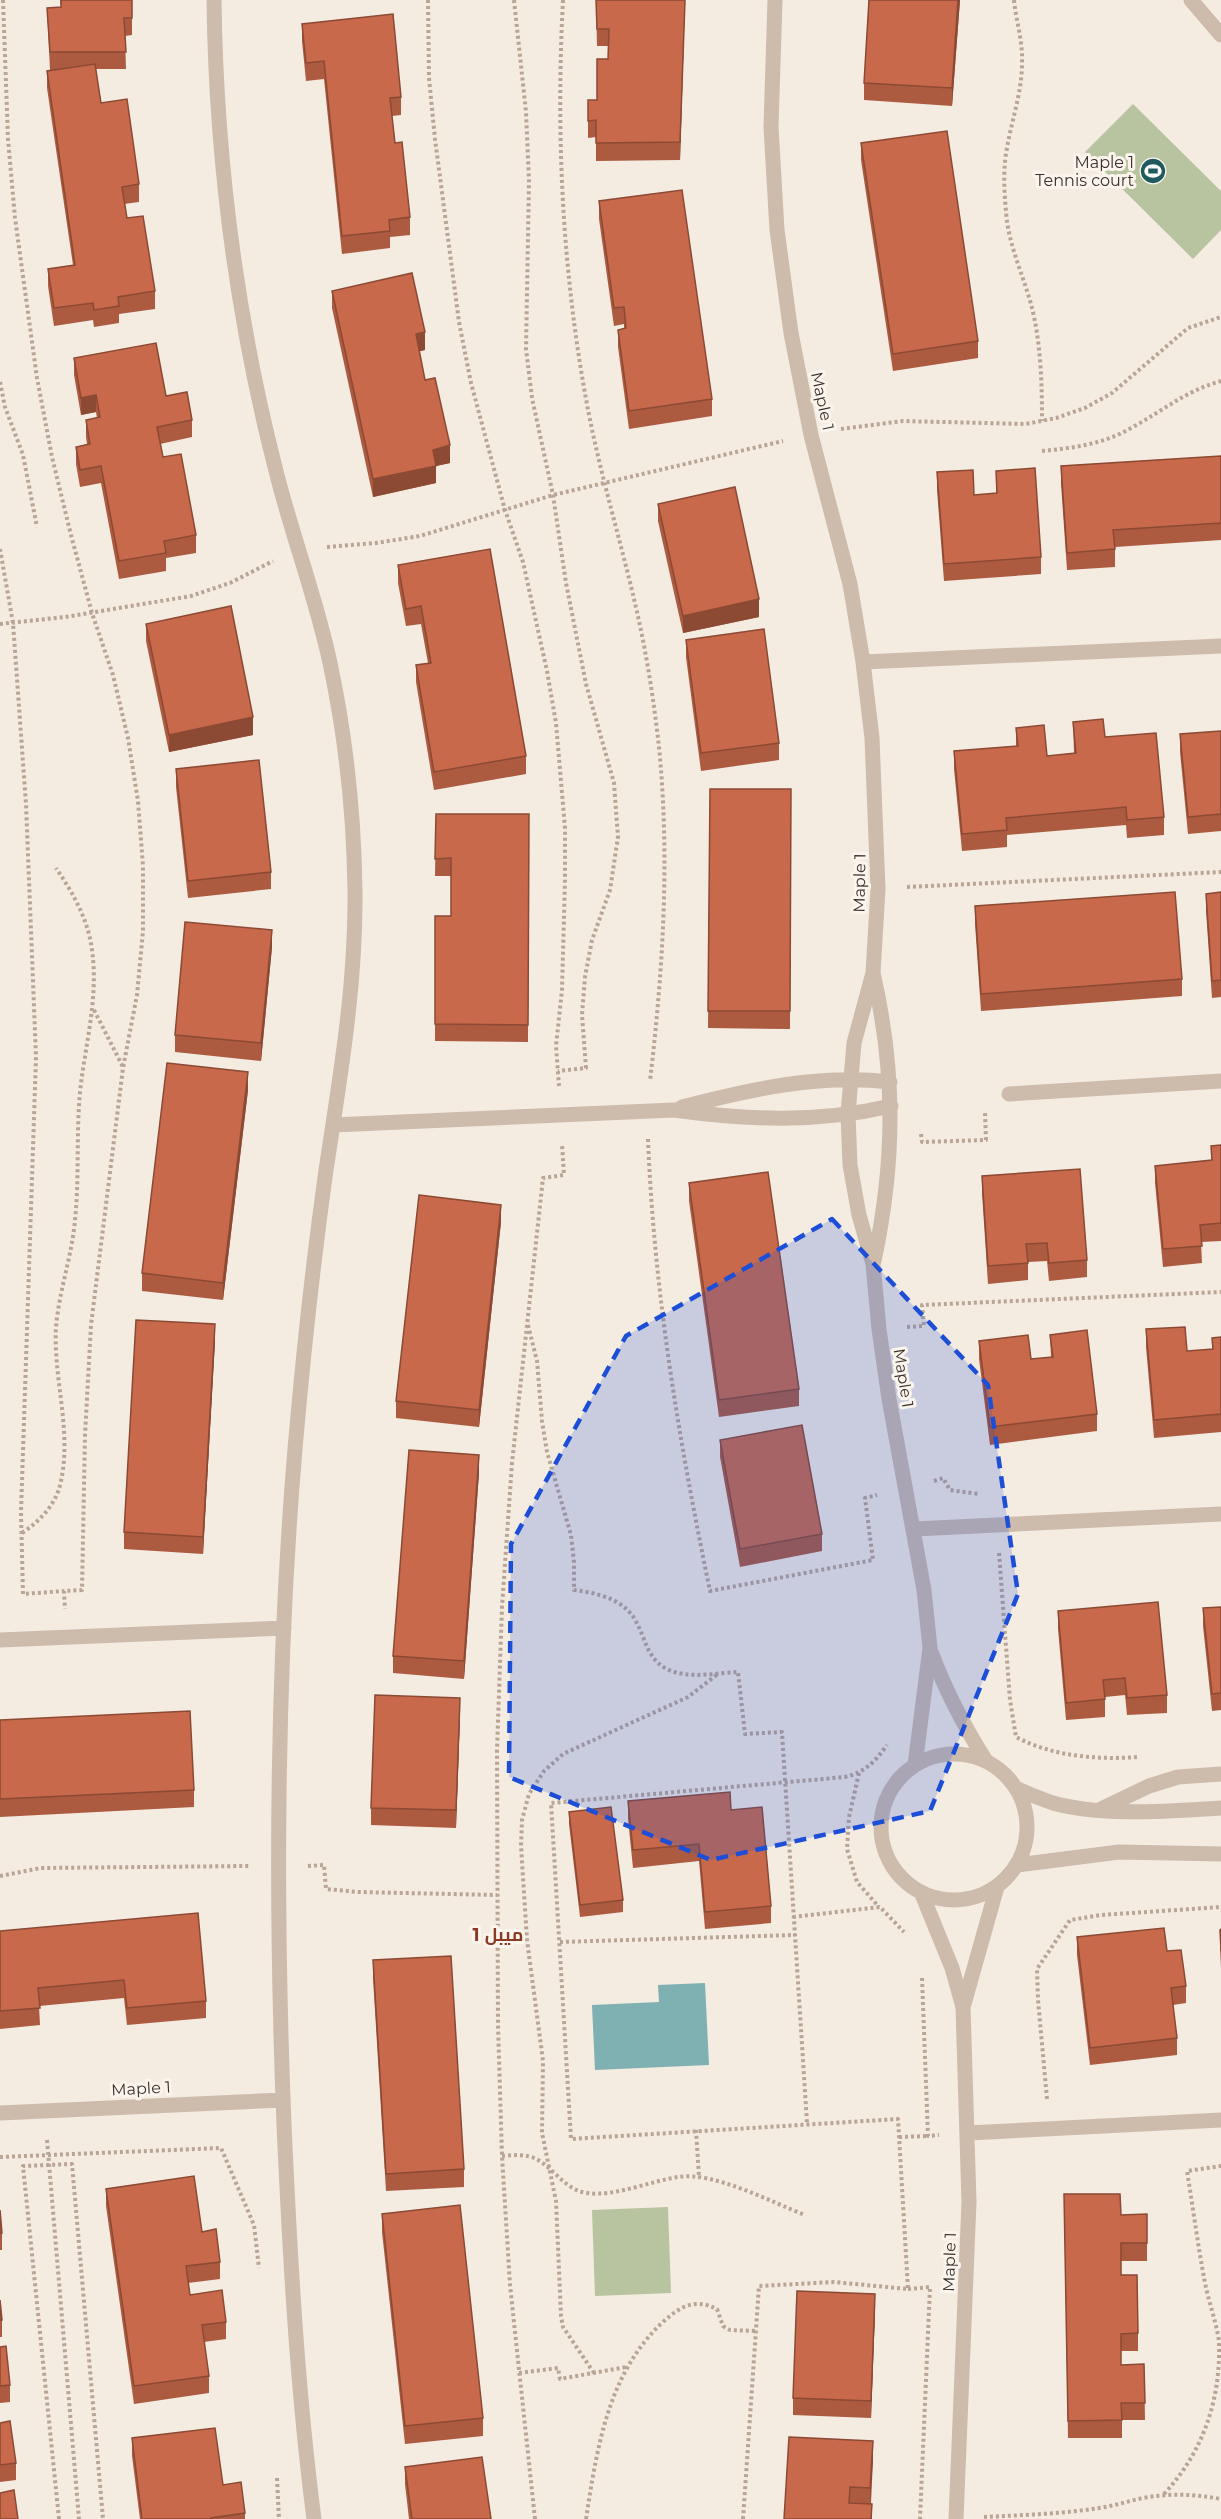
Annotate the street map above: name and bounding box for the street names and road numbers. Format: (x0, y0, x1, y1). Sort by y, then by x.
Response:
street label: Maple 1 (807, 370, 838, 432)
street label: Maple 1 (849, 853, 870, 913)
street label: Maple 1 (889, 1347, 918, 1409)
street label: Maple 1 (111, 2077, 171, 2100)
street label: Maple 1 (939, 2232, 960, 2292)

